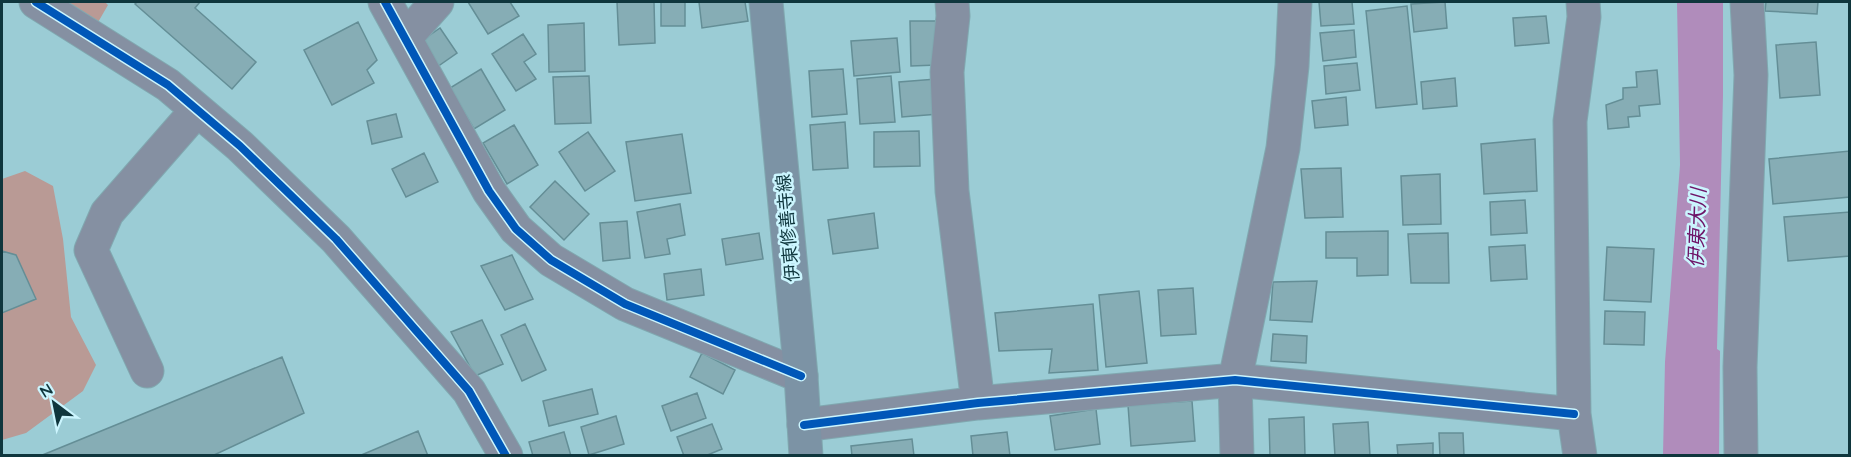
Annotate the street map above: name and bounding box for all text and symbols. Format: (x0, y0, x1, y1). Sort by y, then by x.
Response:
street label: 伊東修善寺線 (771, 173, 804, 283)
water label: 伊東大川 (1683, 186, 1710, 268)
north arrow (24, 373, 84, 433)
text: N (36, 379, 56, 402)

